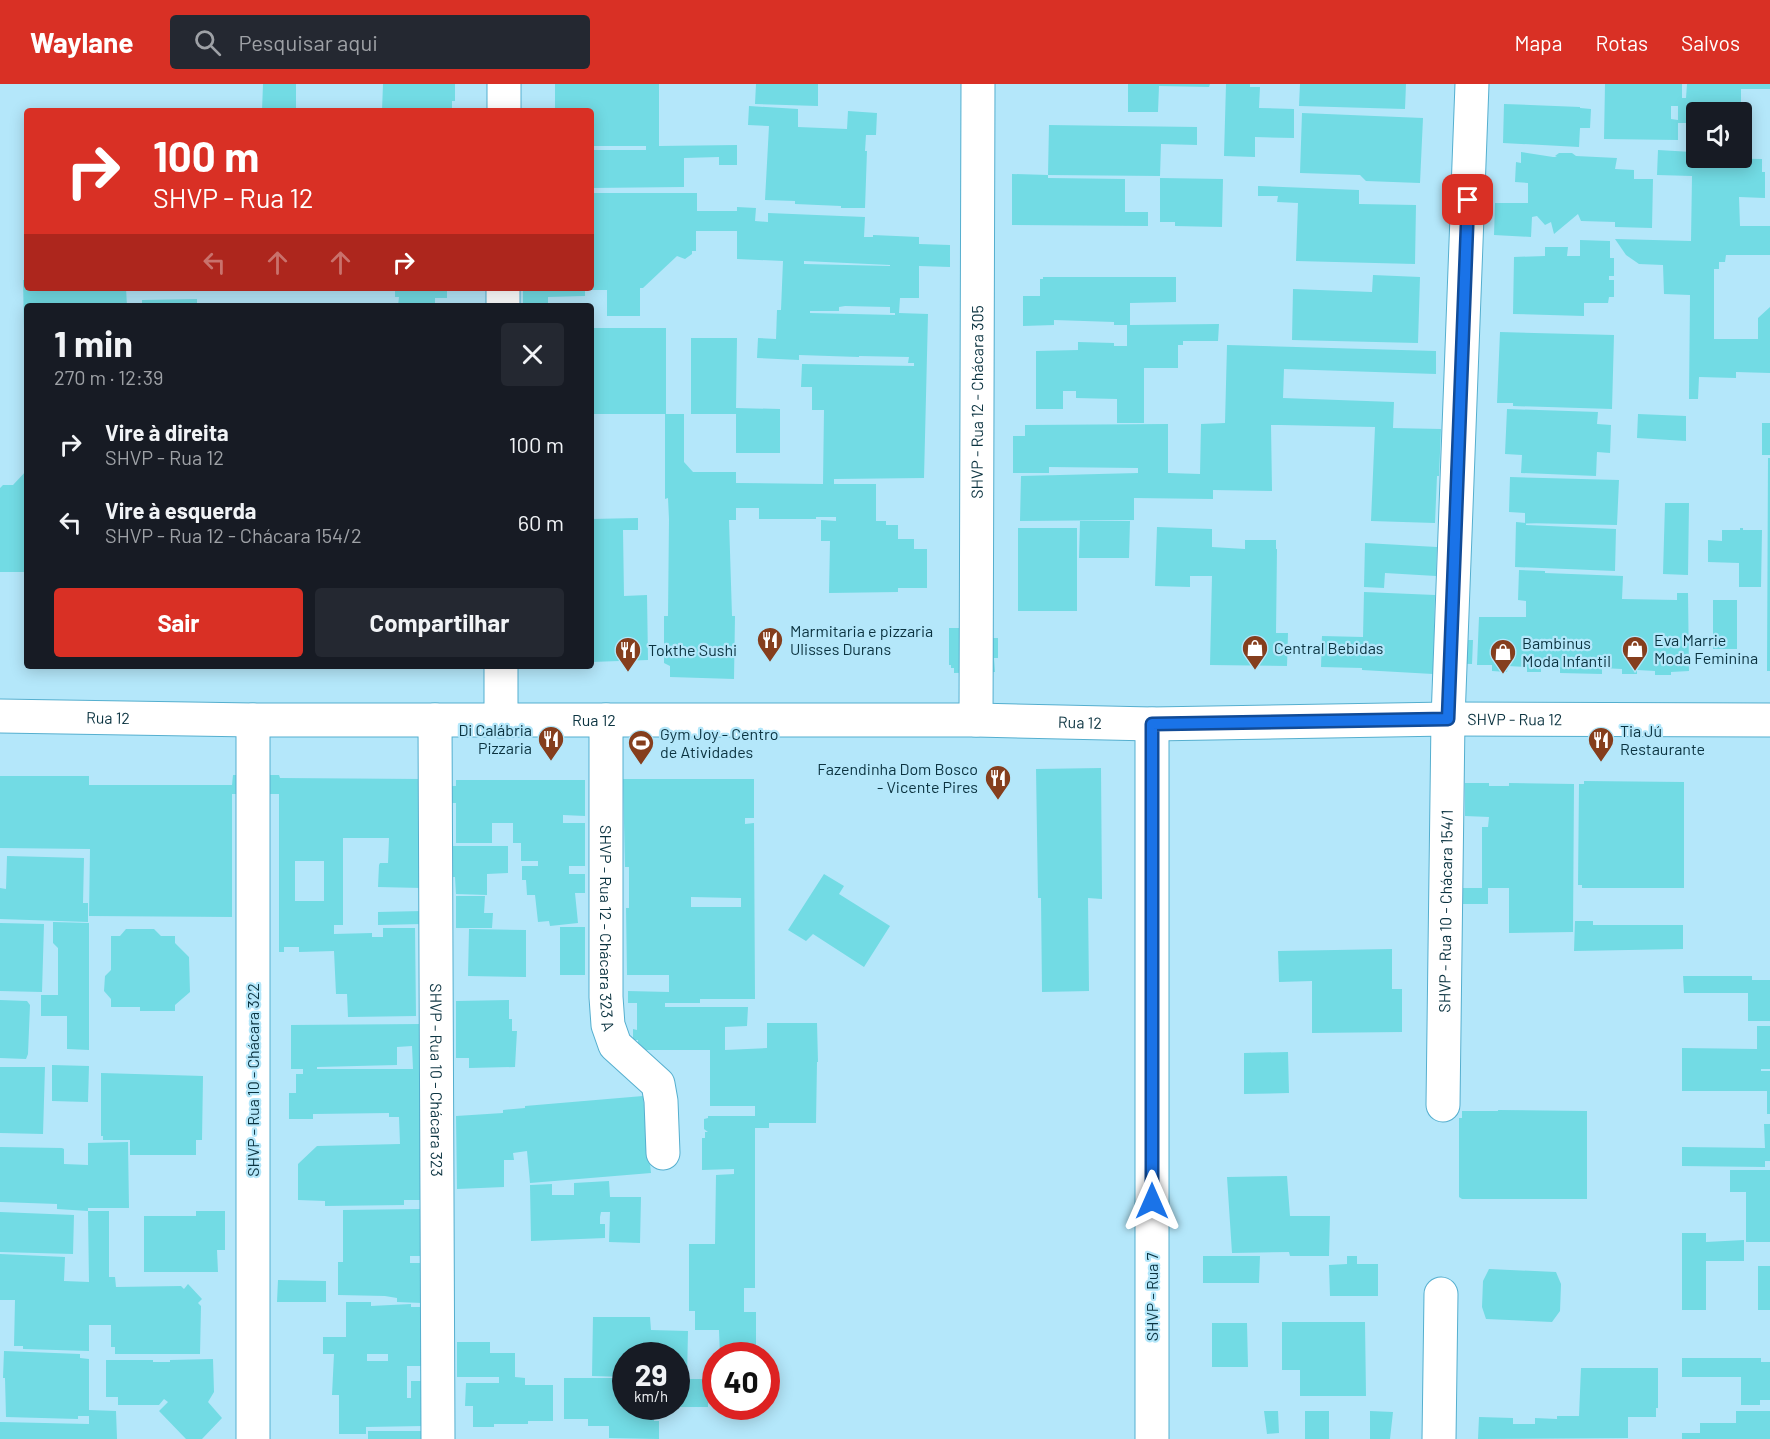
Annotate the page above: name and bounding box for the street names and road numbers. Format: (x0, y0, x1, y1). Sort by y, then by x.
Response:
street label: SHVP - Rua 12 - Chácara 305 (967, 305, 986, 499)
street label: Rua 12 (86, 707, 130, 727)
street label: SHVP - Rua 12 (1467, 709, 1563, 728)
street label: Rua 12 (572, 710, 616, 729)
street label: Rua 12 (1058, 712, 1102, 732)
street label: SHVP - Rua 10 - Chácara 154/1 (1434, 809, 1456, 1013)
street label: SHVP - Rua 12 - Chácara 323 A (597, 825, 619, 1034)
street label: SHVP - Rua 10 - Chácara 322 (243, 983, 262, 1177)
street label: SHVP - Rua 10 - Chácara 323 (427, 983, 447, 1177)
street label: SHVP - Rua 7 (1142, 1252, 1161, 1341)

